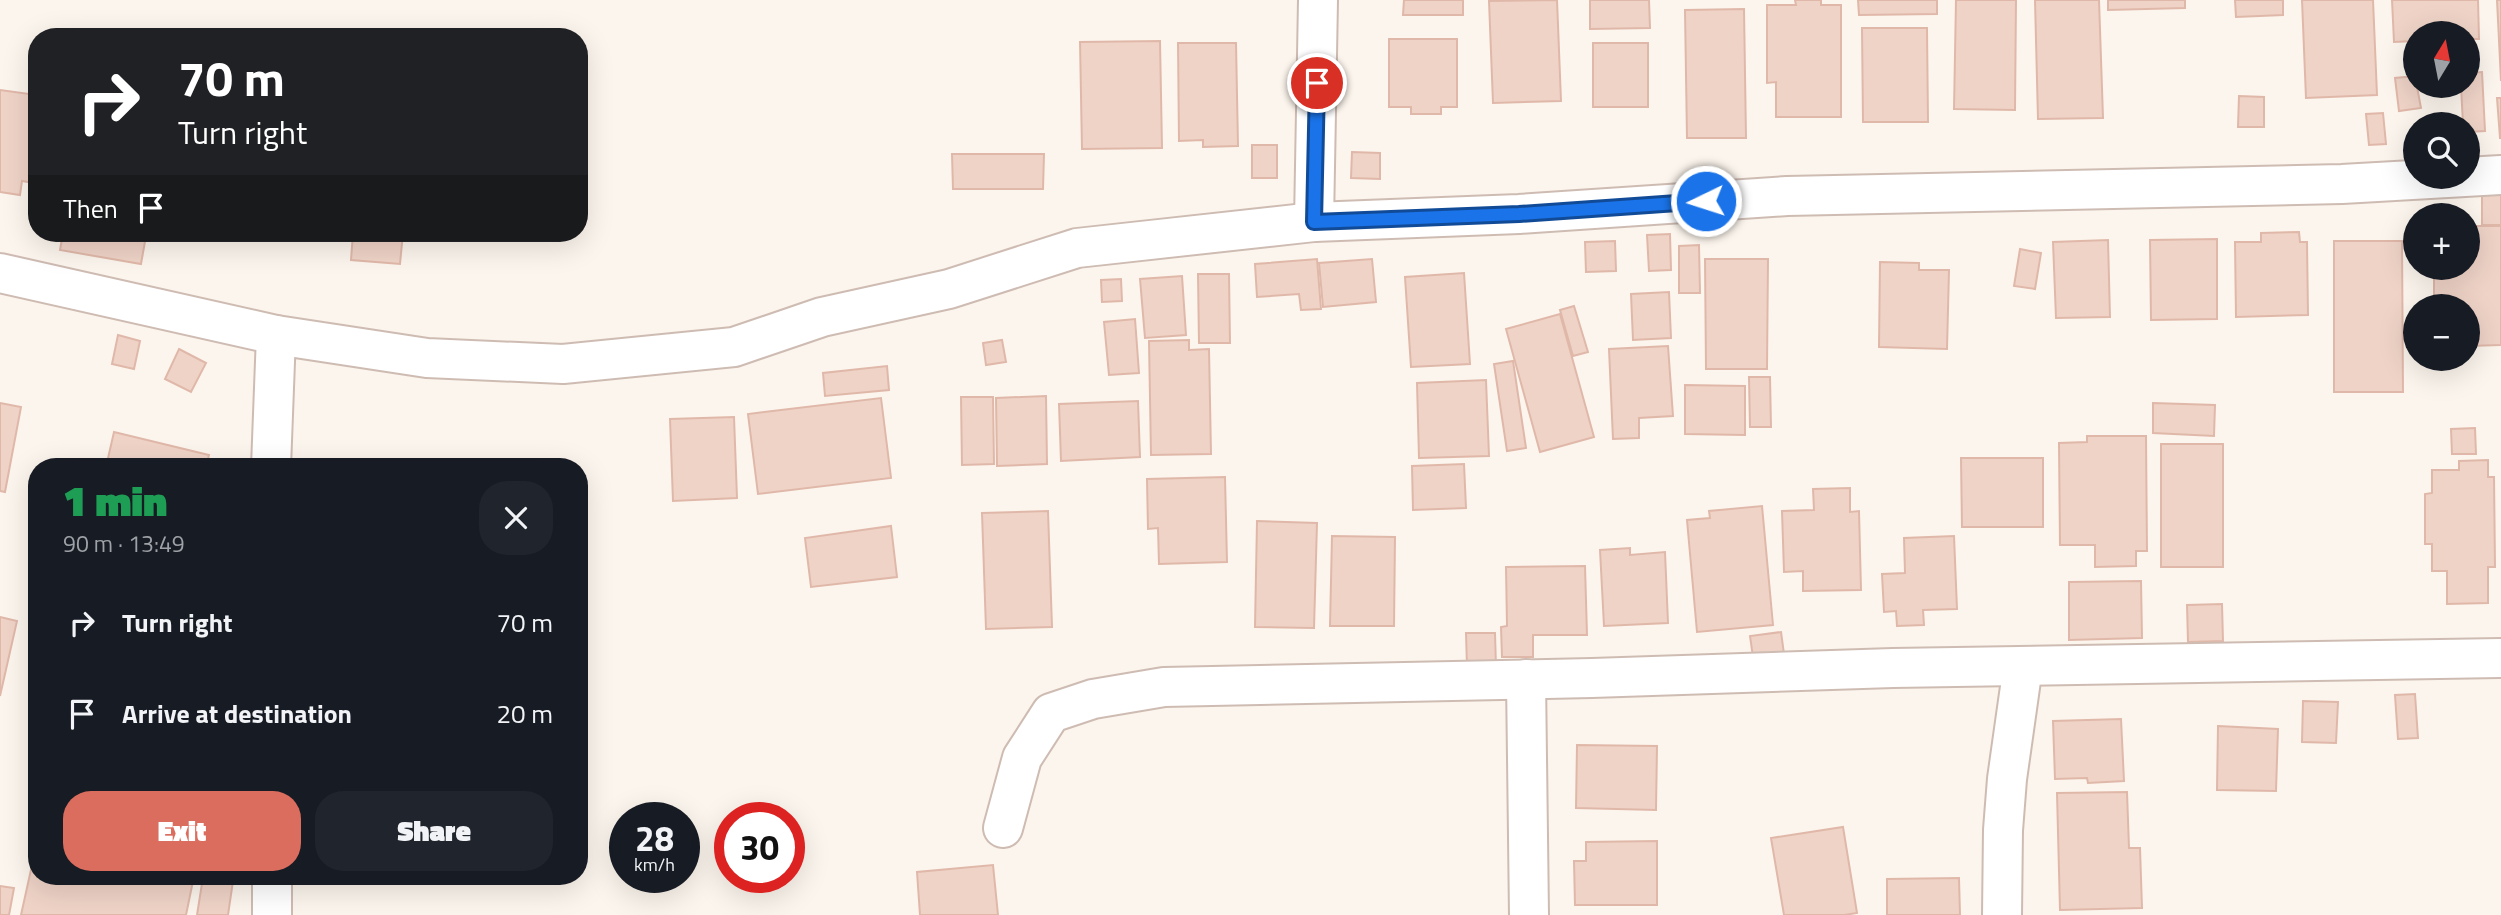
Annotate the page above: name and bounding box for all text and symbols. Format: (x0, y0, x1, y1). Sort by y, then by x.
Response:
north arrow (2403, 21, 2480, 98)
map controls (2403, 21, 2480, 371)
text: 70 m (178, 40, 285, 115)
pin (1287, 53, 1347, 113)
icon: right (63, 56, 154, 147)
icon: arrive (1298, 64, 1336, 102)
text: Turn right (178, 108, 307, 156)
button: search (2403, 112, 2480, 189)
position arrow (1669, 164, 1743, 238)
text: Then (63, 189, 118, 228)
icon: arrive (132, 189, 170, 227)
button: + (2403, 203, 2480, 280)
button: − (2403, 294, 2480, 371)
text: 1 min (63, 468, 167, 532)
button: close (479, 481, 553, 555)
text: 90 m · 13:49 (63, 526, 185, 561)
text: Turn right (122, 603, 233, 642)
text: 70 m (496, 603, 553, 642)
icon: right (63, 604, 101, 642)
text: Arrive at destination (122, 694, 352, 733)
text: 20 m (496, 694, 553, 733)
icon: arrive (63, 695, 101, 733)
button: Exit (63, 791, 301, 871)
button: Share (315, 791, 553, 871)
speed limit sign: 30 (714, 802, 805, 893)
text: 28 (635, 811, 674, 865)
text: km/h (634, 851, 675, 878)

